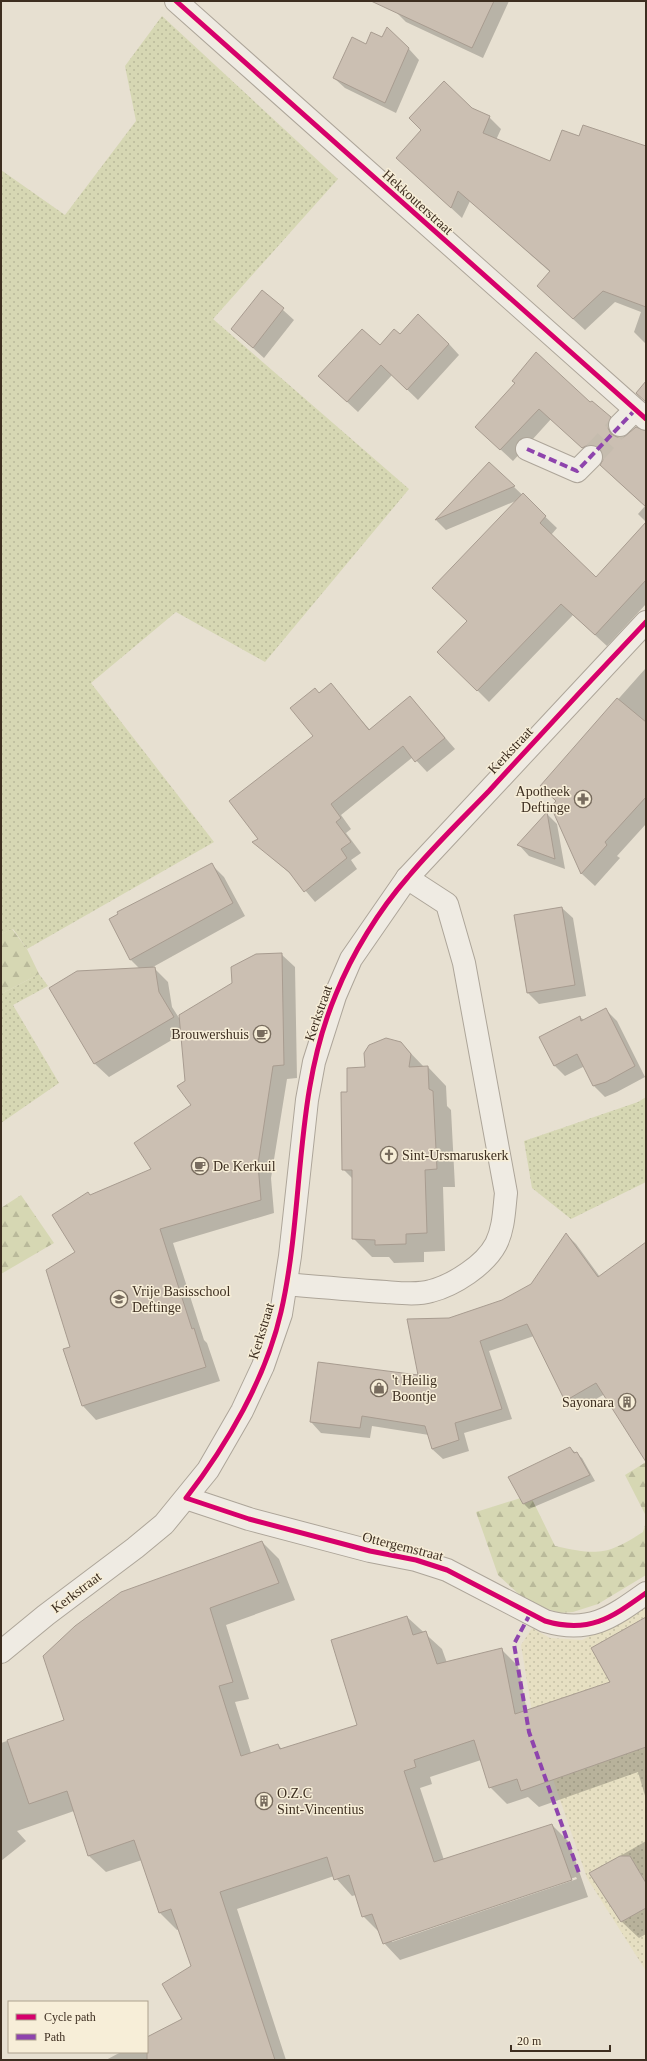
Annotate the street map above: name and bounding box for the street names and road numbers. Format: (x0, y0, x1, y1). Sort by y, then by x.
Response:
street label: Hekkouterstraat (379, 167, 456, 238)
street label: Kerkstraat (485, 724, 536, 777)
street label: Kerkstraat (302, 983, 335, 1043)
street label: Kerkstraat (246, 1301, 277, 1361)
street label: Ottergemstraat (361, 1529, 445, 1564)
street label: Kerkstraat (49, 1569, 104, 1616)

